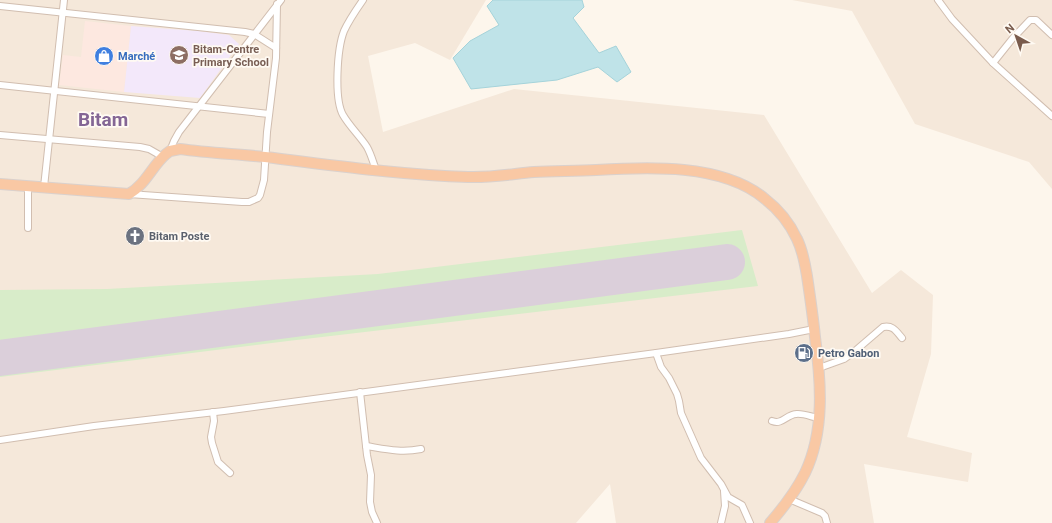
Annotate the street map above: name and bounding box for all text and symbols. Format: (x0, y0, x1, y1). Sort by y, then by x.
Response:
north arrow (996, 16, 1036, 56)
text: N (1003, 21, 1017, 36)
place label: Bitam-Centre Primary School (193, 43, 269, 69)
school or university icon: Bitam-Centre Primary School (168, 44, 190, 66)
shop icon: Marché (93, 45, 115, 67)
place label: Marché (118, 50, 155, 63)
district label: Bitam (78, 108, 128, 131)
church icon: Bitam Poste (124, 225, 146, 247)
place label: Bitam Poste (149, 230, 209, 243)
fuel station icon: Petro Gabon (793, 342, 815, 364)
place label: Petro Gabon (818, 347, 879, 360)

